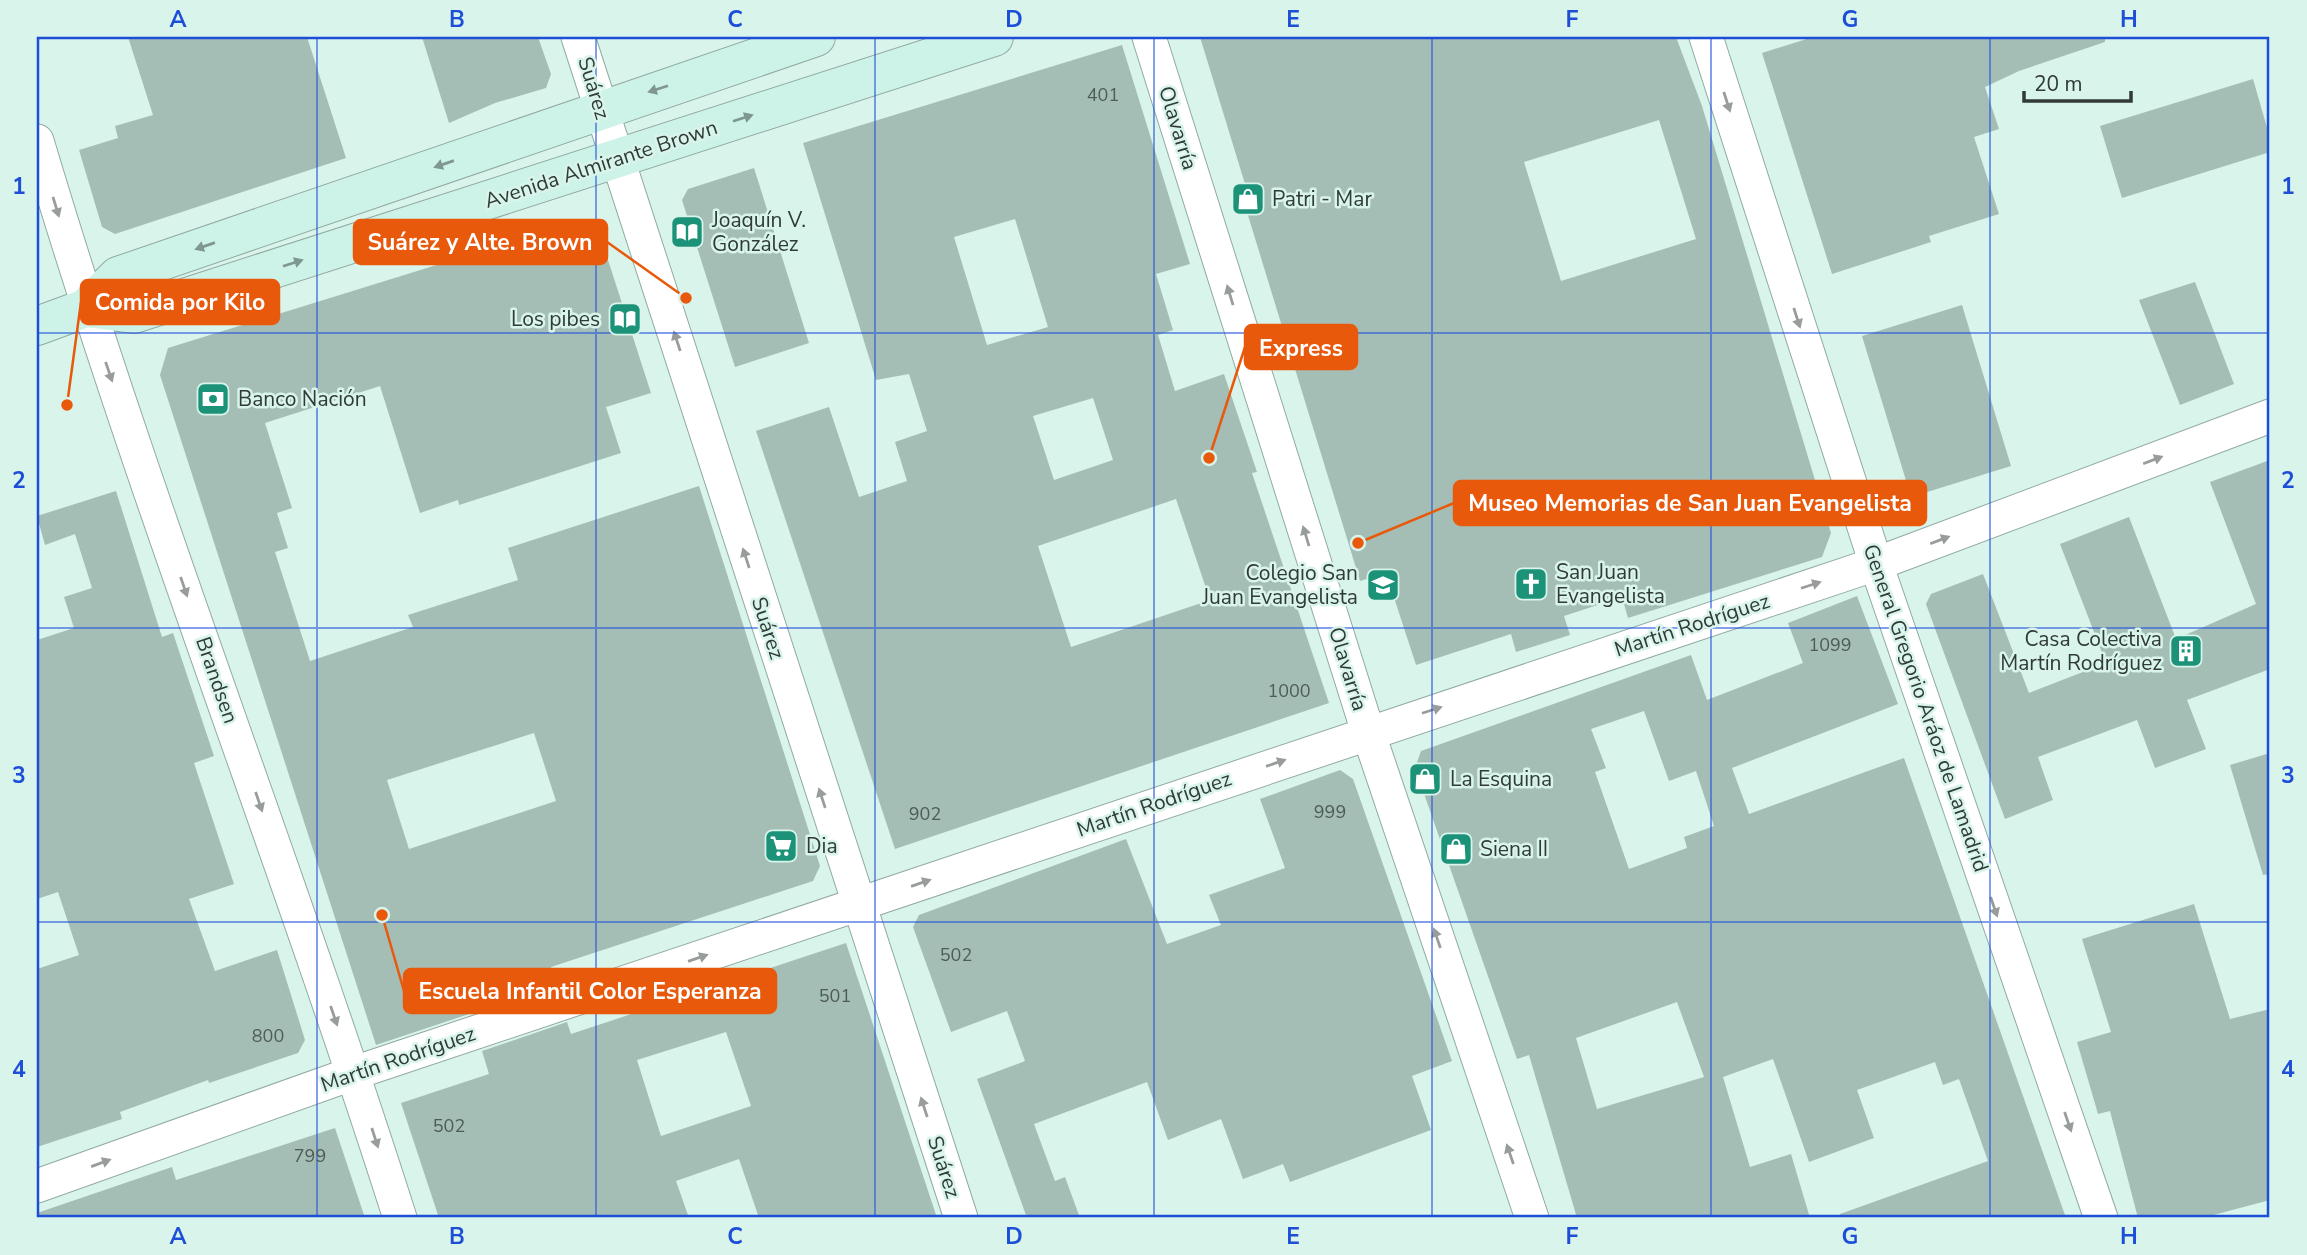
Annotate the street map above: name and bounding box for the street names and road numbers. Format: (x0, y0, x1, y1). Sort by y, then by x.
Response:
street label: Suárez (571, 53, 617, 123)
street label: Olavarría (1152, 83, 1204, 173)
street label: Avenida Almirante Brown (481, 113, 721, 215)
street label: General Gregorio Aráoz de Lamadrid (1857, 540, 1995, 876)
street label: Martín Rodríguez (1611, 587, 1774, 663)
street label: Suárez (745, 593, 791, 663)
street label: Olavarría (1322, 624, 1374, 714)
street label: Brandsen (189, 633, 245, 727)
street label: Martín Rodríguez (1073, 764, 1235, 844)
street label: Martín Rodríguez (317, 1019, 479, 1099)
street label: Suárez (921, 1132, 967, 1202)

